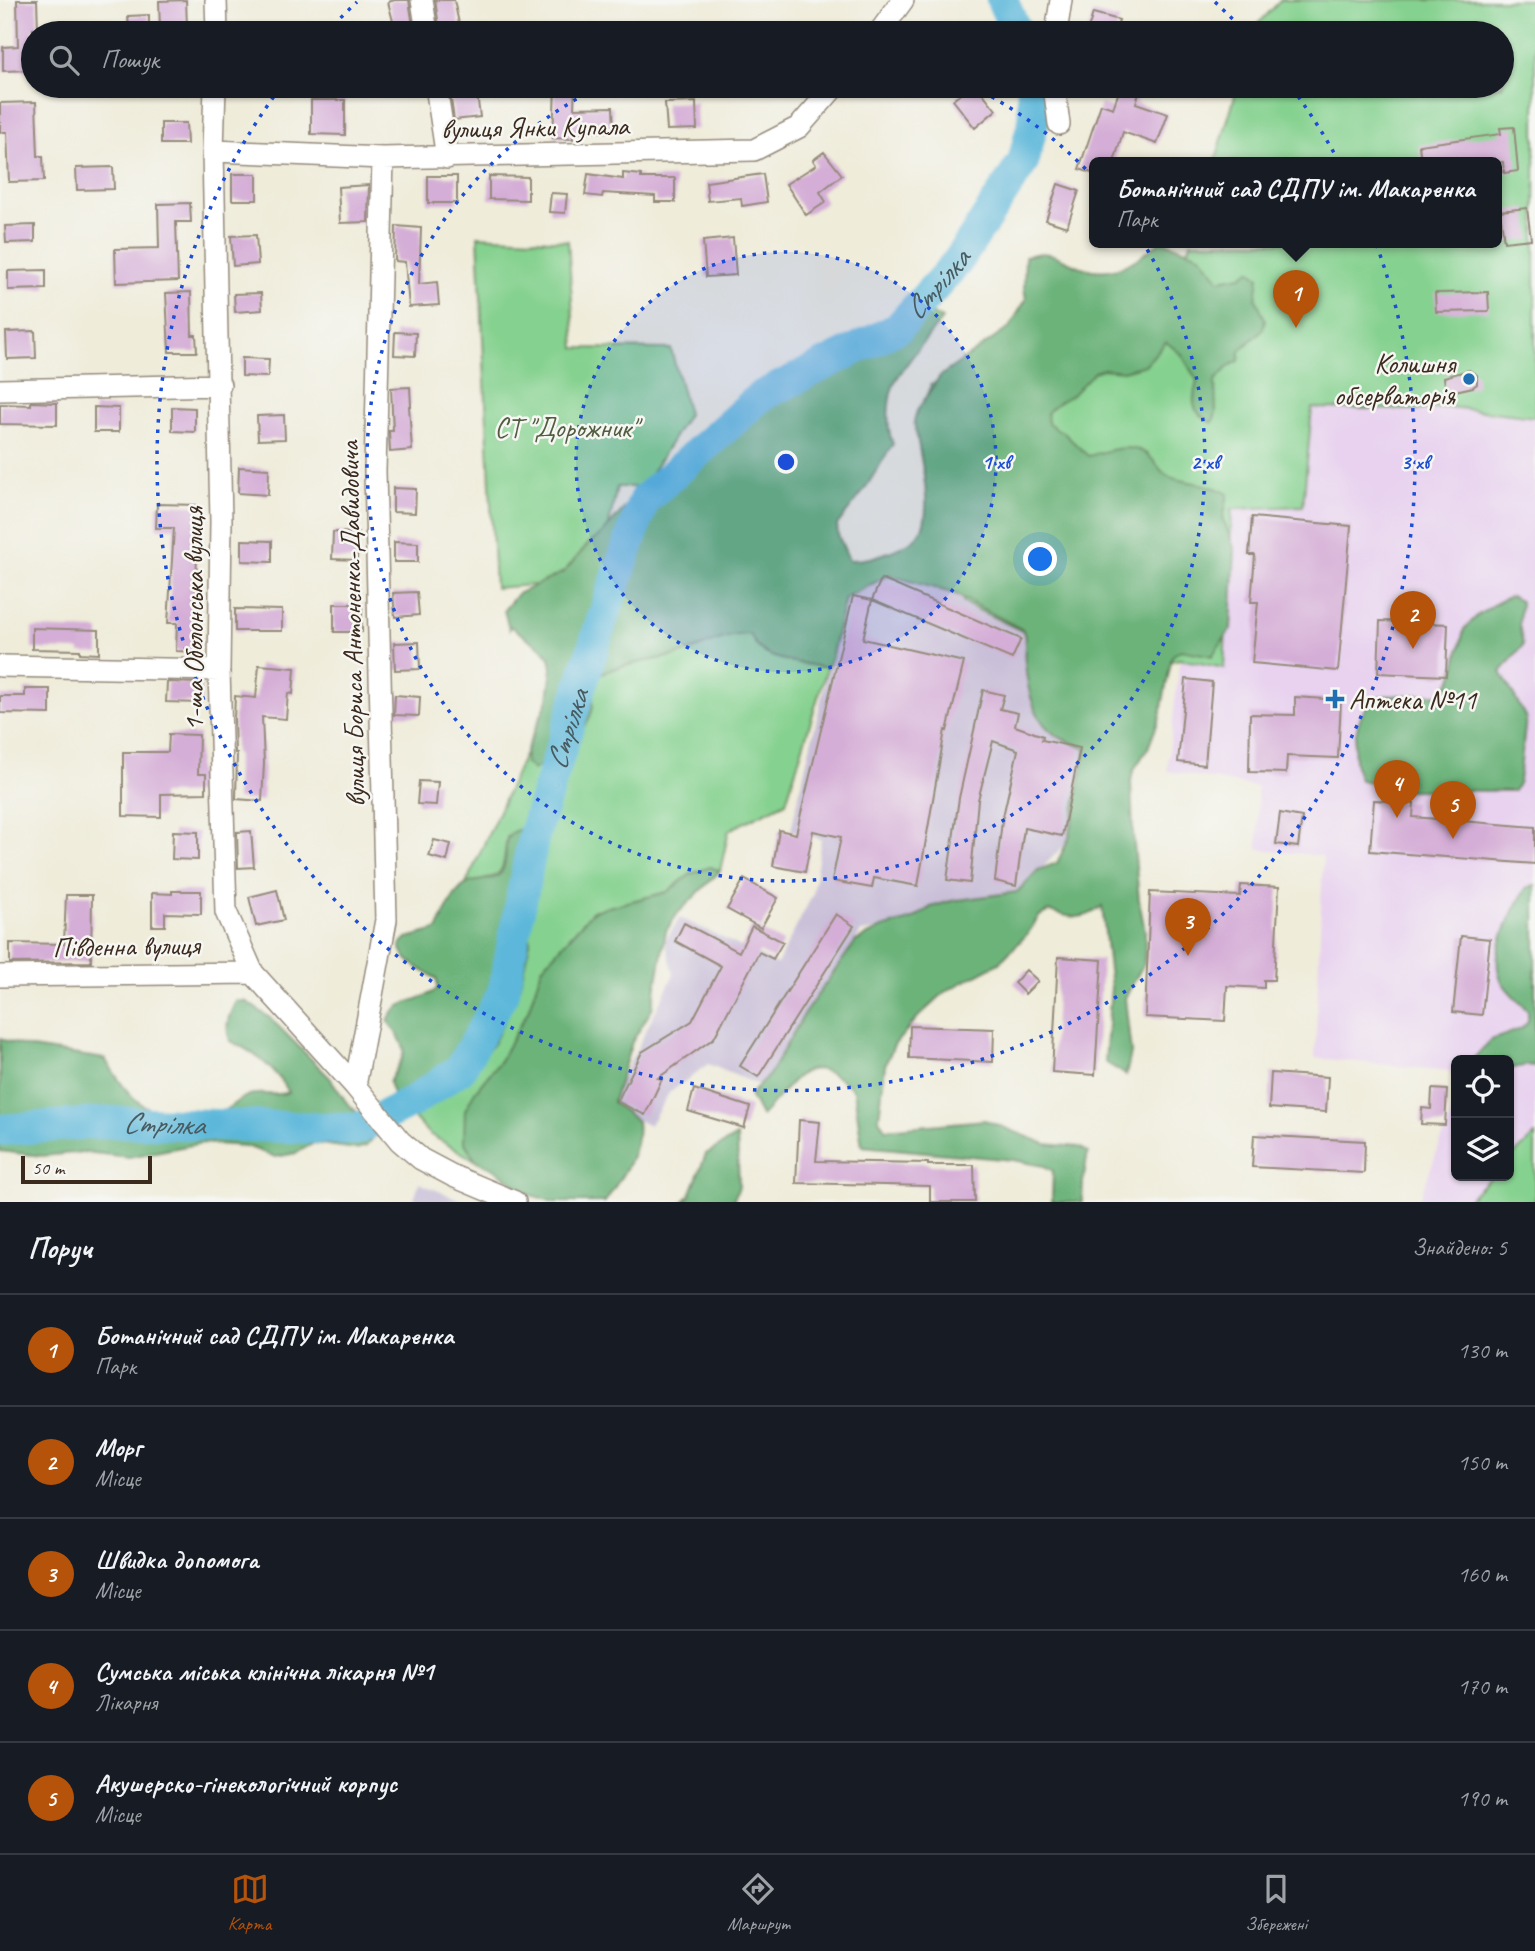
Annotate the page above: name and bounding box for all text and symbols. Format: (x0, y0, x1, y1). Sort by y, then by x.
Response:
search box (21, 21, 1514, 98)
icon: search (45, 41, 83, 79)
text: Пошук (101, 43, 159, 76)
street label: вулиця Янки Купала (441, 108, 631, 146)
popup (1089, 157, 1502, 248)
text: Ботанічний сад СДПУ ім. Макаренка (1116, 172, 1475, 205)
text: Парк (1116, 205, 1157, 234)
water label: Стрілка (896, 240, 981, 327)
pin: 1 (1273, 270, 1319, 328)
place label: Колишня обсерваторія (1334, 346, 1457, 413)
marker: Колишня обсерваторія (1461, 371, 1477, 387)
park label: СТ "Дорожник" (494, 410, 643, 445)
street label: вулиця Бориса Антоненка-Давидовича (331, 439, 373, 807)
text: 1 хв (982, 449, 1014, 475)
text: 2 хв (1191, 449, 1223, 475)
text: 3 хв (1401, 449, 1433, 475)
centre of rings (774, 450, 798, 474)
street label: 1-ша Оболонська вулиця (176, 506, 211, 731)
your location (1023, 542, 1057, 576)
pin: 2 (1390, 591, 1436, 649)
water label: Стрілка (537, 682, 599, 774)
place label: Аптека №11 (1349, 682, 1478, 717)
marker: Аптека №11 (1327, 691, 1343, 707)
pin: 4 (1374, 760, 1420, 818)
pin: 5 (1430, 781, 1476, 839)
pin: 3 (1165, 898, 1211, 956)
street label: Південна вулиця (52, 927, 202, 965)
map controls (1451, 1055, 1514, 1181)
button: locate (1451, 1055, 1514, 1118)
water label: Стрілка (122, 1103, 208, 1144)
button: layers (1451, 1118, 1514, 1181)
scale bar (21, 1153, 152, 1185)
text: 50 m (32, 1156, 64, 1180)
text: Поруч (28, 1229, 92, 1267)
text: Знайдено: 5 (1412, 1233, 1507, 1262)
text: Ботанічний сад СДПУ ім. Макаренка (95, 1319, 453, 1352)
text: 1 (46, 1336, 56, 1365)
text: 130 m (1458, 1336, 1507, 1365)
text: Парк (95, 1352, 136, 1381)
text: Морг (95, 1431, 142, 1464)
text: 2 (46, 1448, 56, 1477)
text: 150 m (1458, 1448, 1507, 1477)
text: Місце (95, 1464, 141, 1493)
text: Швидка допомога (95, 1543, 258, 1576)
text: 3 (46, 1560, 56, 1589)
text: 160 m (1458, 1560, 1507, 1589)
text: Місце (95, 1576, 141, 1605)
text: Сумська міська клінічна лікарня №1 (95, 1655, 434, 1688)
text: 4 (46, 1672, 56, 1701)
text: 170 m (1458, 1672, 1507, 1701)
text: Лікарня (95, 1688, 157, 1717)
text: Акушерско-гінекологічний корпус (95, 1767, 397, 1800)
text: 5 (46, 1784, 56, 1813)
text: 190 m (1458, 1784, 1507, 1813)
text: Місце (95, 1800, 141, 1829)
tab: Карта (228, 1870, 271, 1936)
tab: Маршрут (727, 1870, 790, 1936)
tab: Збережені (1245, 1870, 1307, 1936)

